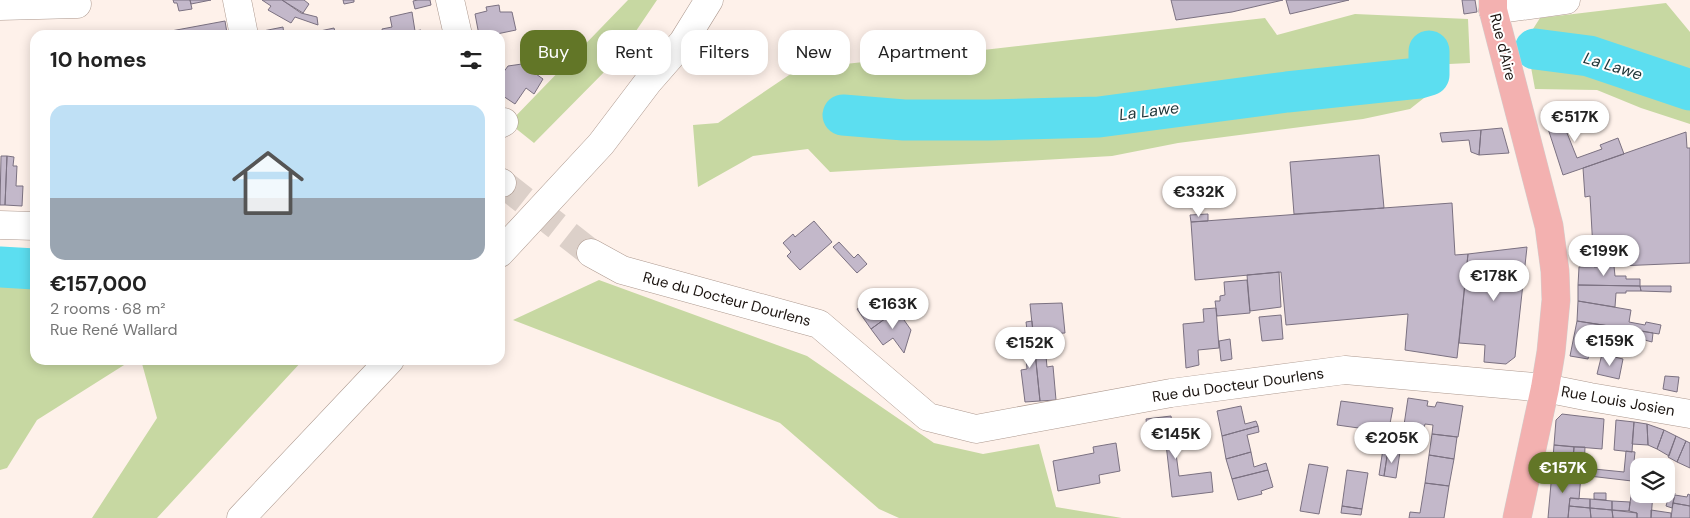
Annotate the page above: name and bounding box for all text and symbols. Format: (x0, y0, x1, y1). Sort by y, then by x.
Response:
street label: Rue d'Aire (1485, 11, 1521, 83)
chip: Buy (520, 30, 587, 75)
chip: Rent (597, 30, 671, 75)
chip: Filters (681, 30, 768, 75)
chip: New (778, 30, 850, 75)
chip: Apartment (860, 30, 986, 75)
text: 10 homes (50, 46, 147, 74)
icon: filters (457, 46, 485, 74)
water label: La Lawe (1581, 47, 1645, 85)
water label: La Lawe (1118, 97, 1180, 125)
pin: €517K (1540, 100, 1610, 143)
text: €517K (1551, 106, 1599, 127)
icon: home (223, 138, 313, 228)
pin: €332K (1164, 176, 1234, 218)
text: €332K (1173, 181, 1225, 202)
pin: €199K (1569, 234, 1639, 277)
text: €199K (1579, 240, 1629, 261)
pin: €178K (1459, 260, 1529, 302)
text: €178K (1470, 265, 1518, 286)
street label: Rue du Docteur Dourlens (641, 267, 813, 331)
text: €157,000 (50, 270, 147, 298)
pin: €163K (858, 288, 928, 330)
text: €163K (869, 293, 917, 314)
text: 2 rooms · 68 m² (50, 298, 166, 319)
text: Rue René Wallard (50, 319, 178, 340)
pin: €159K (1575, 324, 1645, 367)
pin: €152K (995, 326, 1065, 369)
text: €159K (1586, 330, 1634, 351)
text: €152K (1006, 332, 1054, 353)
street label: Rue du Docteur Dourlens (1151, 363, 1325, 407)
street label: Rue Louis Josien (1560, 381, 1676, 421)
pin: €145K (1141, 418, 1211, 460)
pin: €205K (1357, 422, 1427, 464)
text: €145K (1151, 423, 1201, 444)
text: €205K (1365, 427, 1419, 448)
pin: €157K (1528, 452, 1598, 494)
text: €157K (1539, 457, 1587, 478)
map controls (1630, 458, 1675, 503)
button: layers (1630, 458, 1675, 503)

